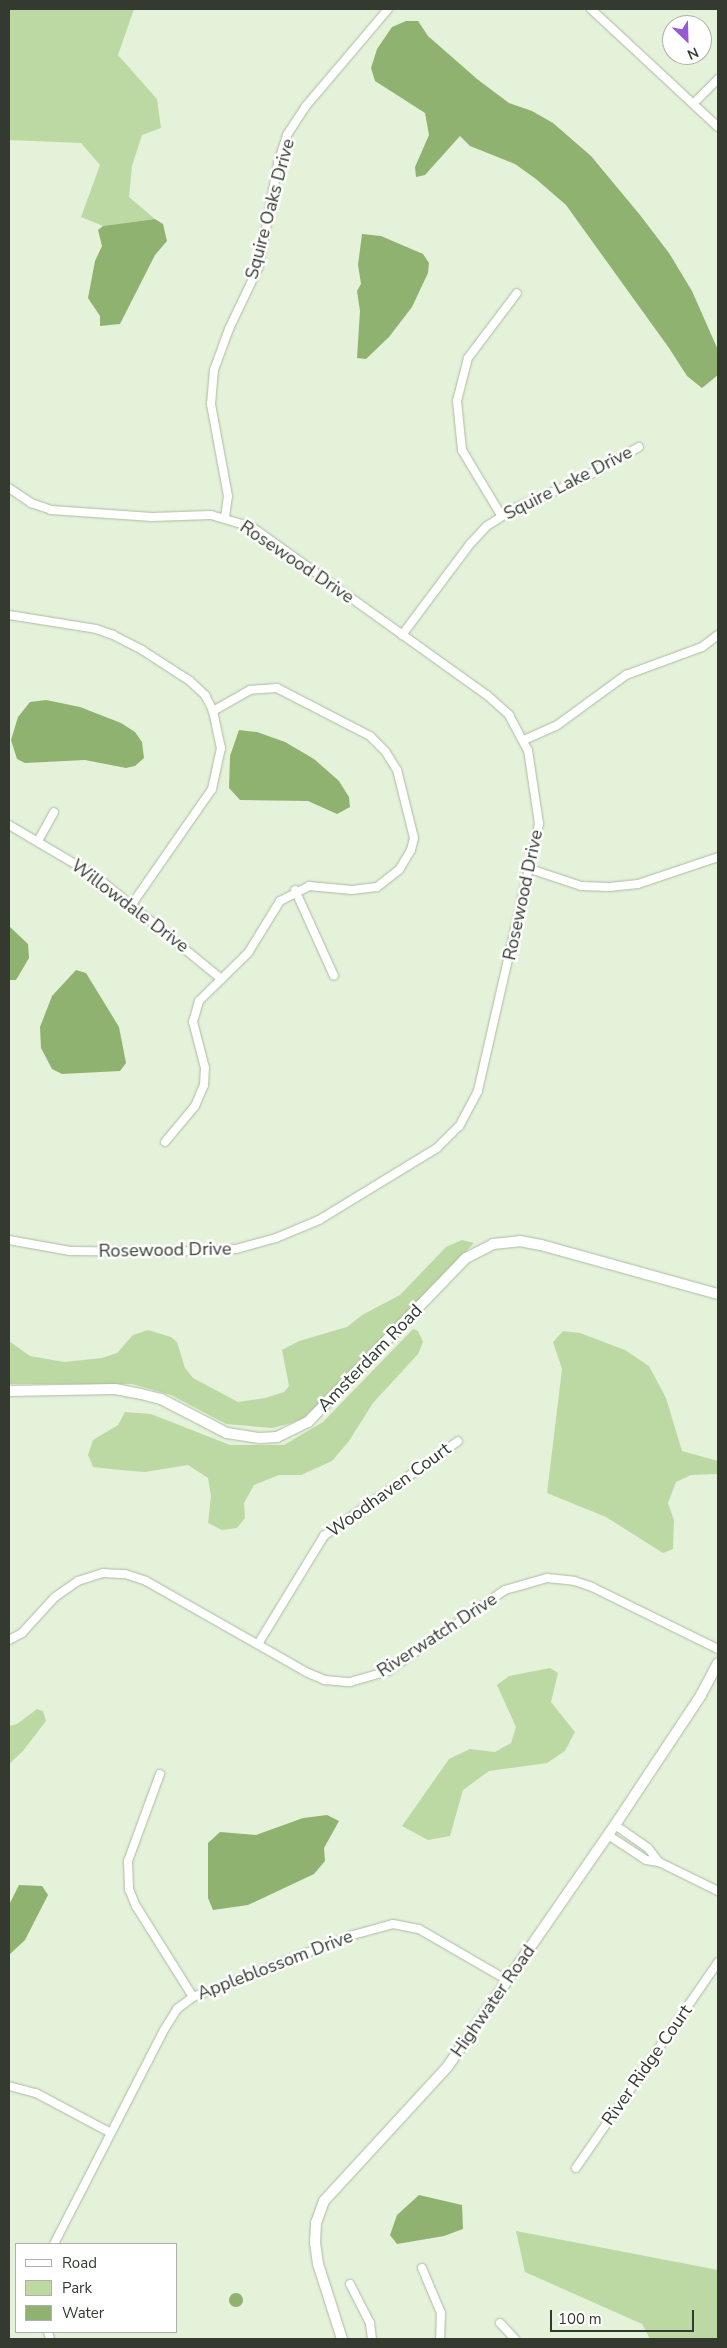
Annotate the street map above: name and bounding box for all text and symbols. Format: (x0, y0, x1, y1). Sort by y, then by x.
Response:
north arrow (662, 15, 712, 65)
text: N (684, 42, 702, 64)
street label: Squire Oaks Drive (241, 136, 299, 282)
street label: Squire Lake Drive (500, 441, 636, 525)
street label: Rosewood Drive (236, 516, 358, 608)
street label: Rosewood Drive (499, 828, 547, 962)
street label: Willowdale Drive (67, 855, 193, 957)
street label: Rosewood Drive (98, 1238, 232, 1262)
street label: Amsterdam Road (313, 1300, 427, 1416)
street label: Woodhaven Court (323, 1438, 455, 1542)
street label: Riverwatch Drive (373, 1588, 501, 1682)
street label: Appleblossom Drive (194, 1925, 356, 2005)
street label: Highwater Road (446, 1941, 540, 2061)
street label: River Ridge Court (597, 2001, 697, 2129)
legend (15, 2243, 178, 2333)
text: Road (62, 2253, 97, 2273)
text: Park (62, 2278, 92, 2298)
scale bar (552, 2300, 696, 2332)
text: Water (62, 2303, 104, 2323)
text: 100 m (558, 2309, 602, 2329)

